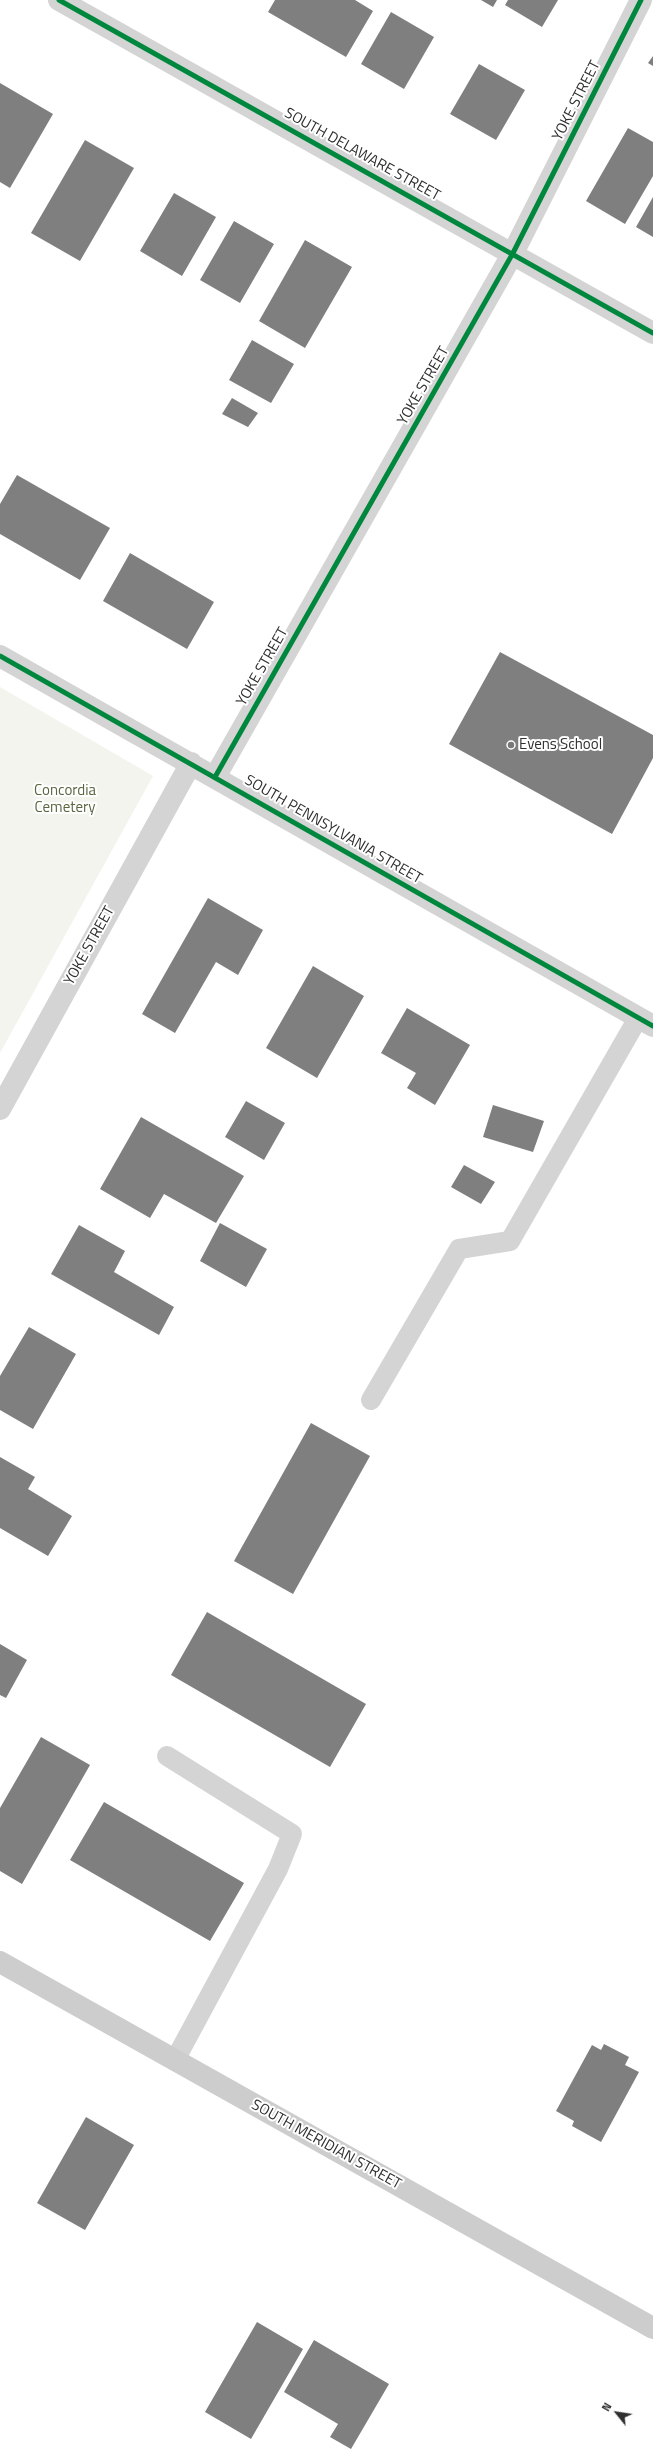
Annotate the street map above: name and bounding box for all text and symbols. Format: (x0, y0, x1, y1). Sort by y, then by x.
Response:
street label: YOKE STREET (549, 58, 605, 144)
street label: SOUTH DELAWARE STREET (281, 105, 443, 205)
street label: YOKE STREET (394, 344, 454, 428)
street label: YOKE STREET (233, 625, 293, 709)
place label: Evens School (519, 736, 602, 754)
marker: Evens School (506, 740, 516, 750)
street label: SOUTH PENNSYLVANIA STREET (241, 772, 425, 888)
park label: Concordia Cemetery (34, 782, 96, 817)
street label: YOKE STREET (61, 903, 119, 989)
street label: SOUTH MERIDIAN STREET (248, 2096, 404, 2194)
north arrow (597, 2393, 637, 2433)
text: N (598, 2400, 615, 2414)

